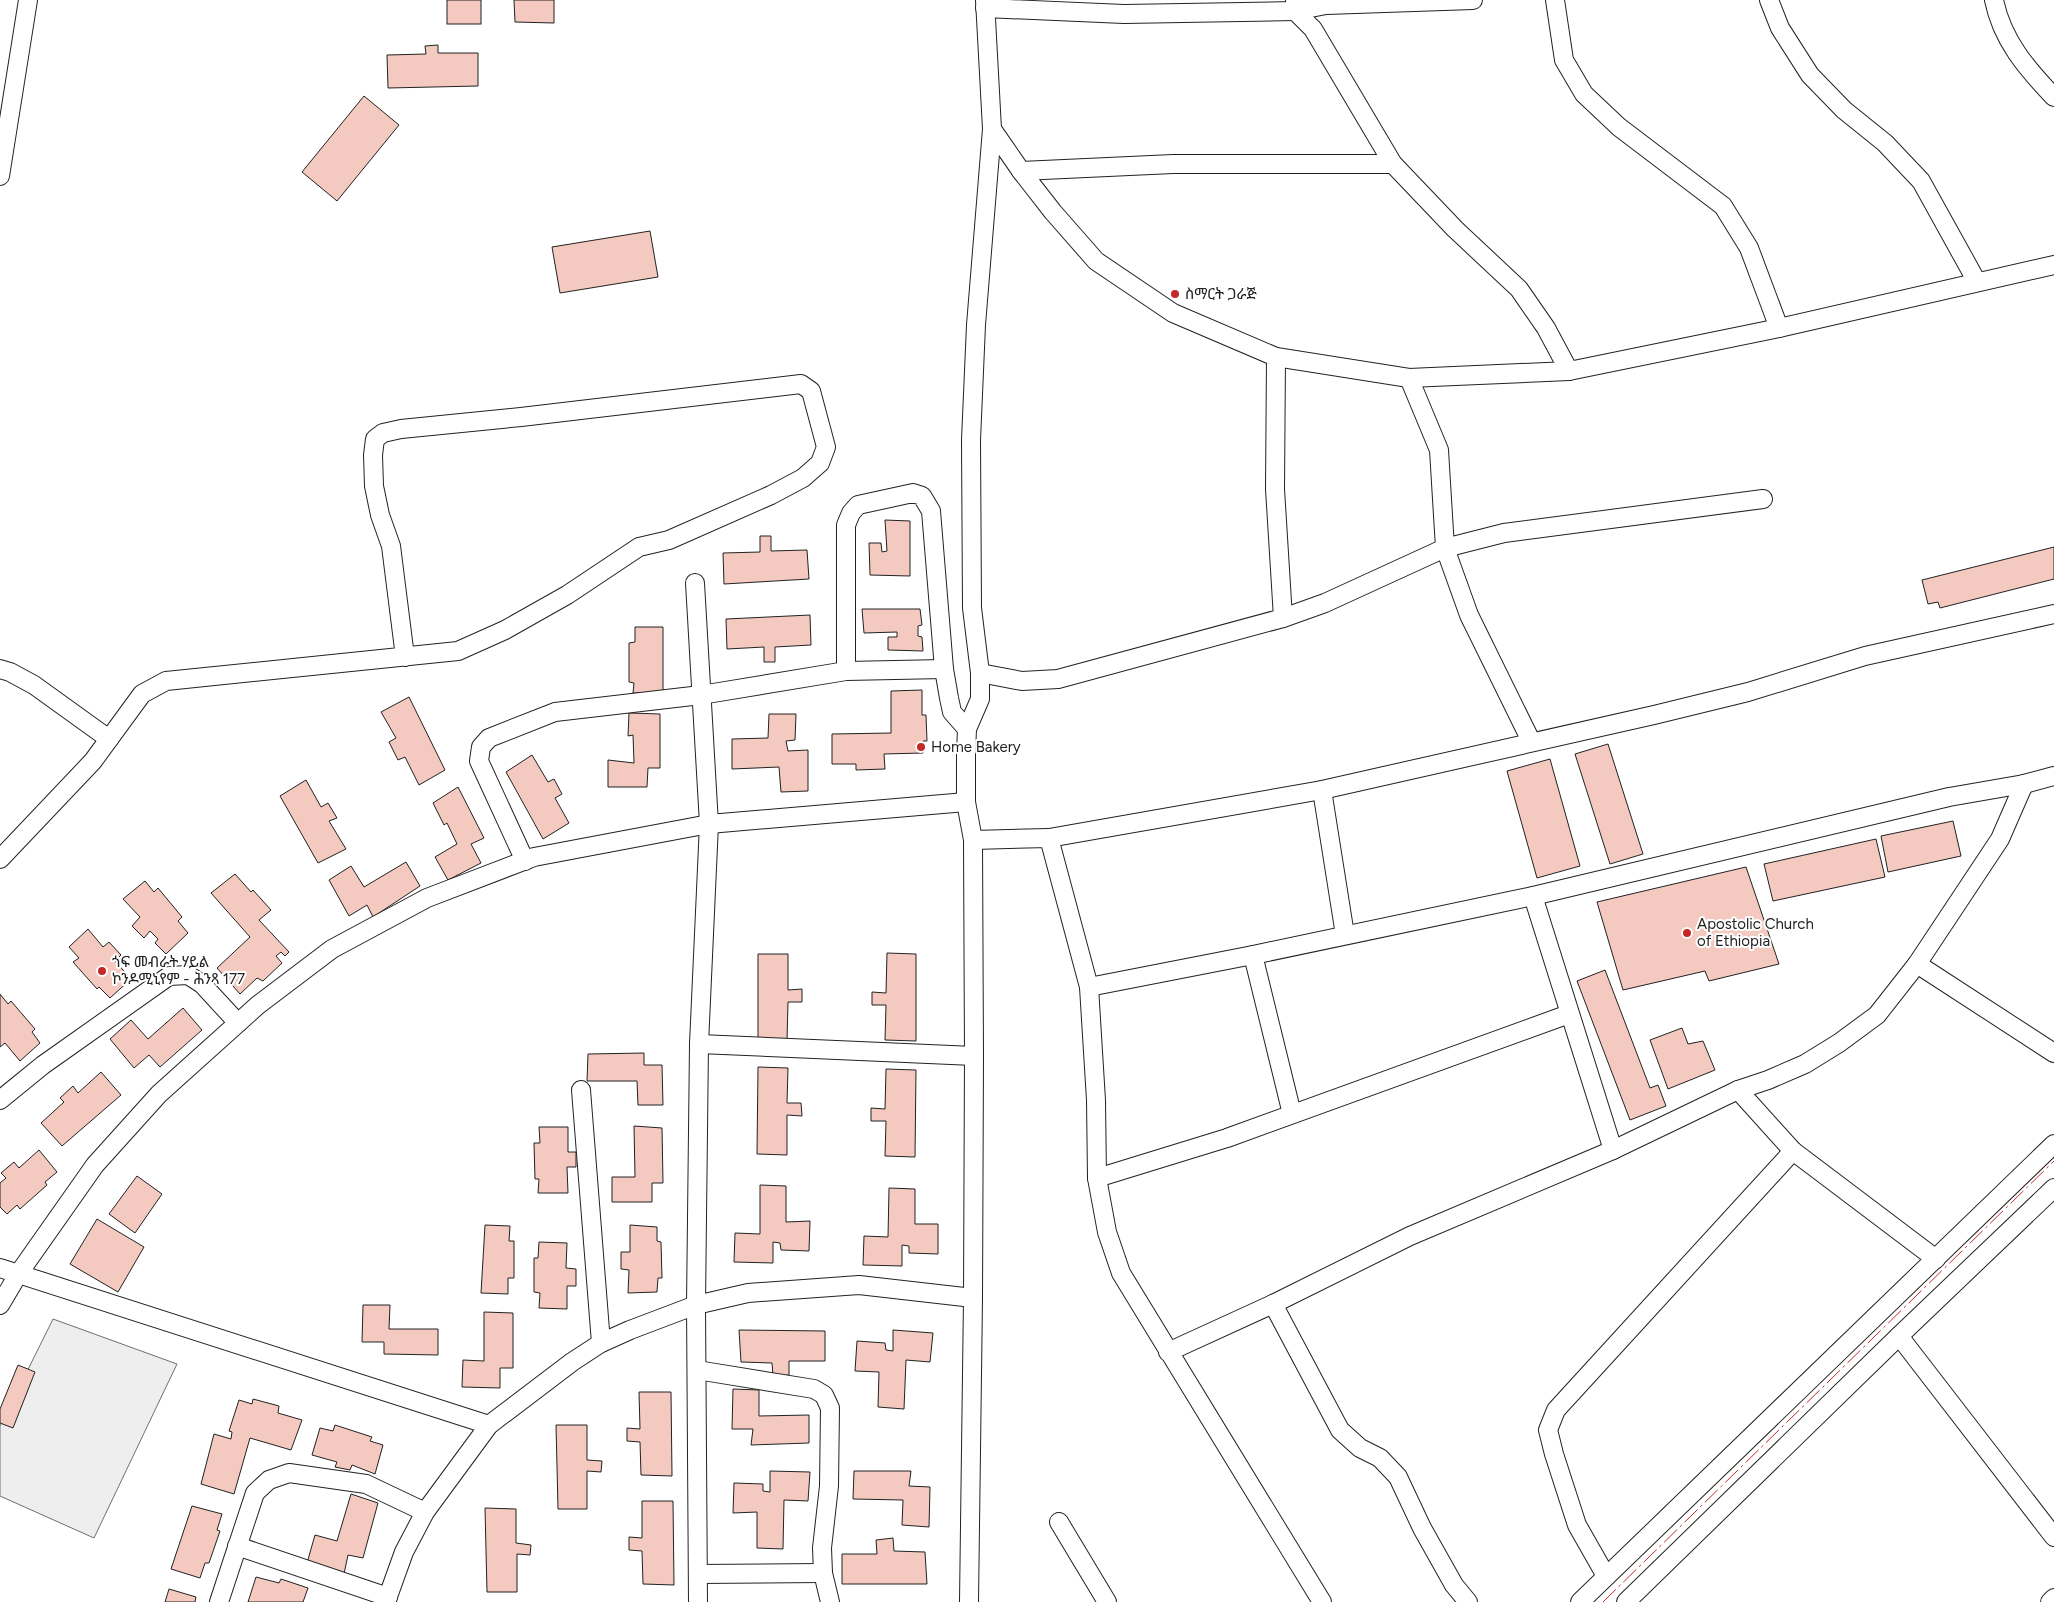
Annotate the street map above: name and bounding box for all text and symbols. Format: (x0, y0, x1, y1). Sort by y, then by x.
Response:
place label: ስማርት ጋራጅ (1185, 285, 1257, 303)
marker: ስማርት ጋራጅ (1169, 288, 1181, 300)
place label: Home Bakery (931, 738, 1021, 756)
marker: Home Bakery (915, 741, 927, 753)
place label: Apostolic Church of Ethiopia (1697, 915, 1814, 950)
marker: Apostolic Church of Ethiopia (1681, 927, 1693, 939)
place label: ጎፍ መብራት ሃይል ኮንዶሚኒየም - ሕንጻ 177 (112, 953, 245, 988)
marker: ጎፍ መብራት ሃይል ኮንዶሚኒየም - ሕንጻ 177 (96, 965, 108, 977)

